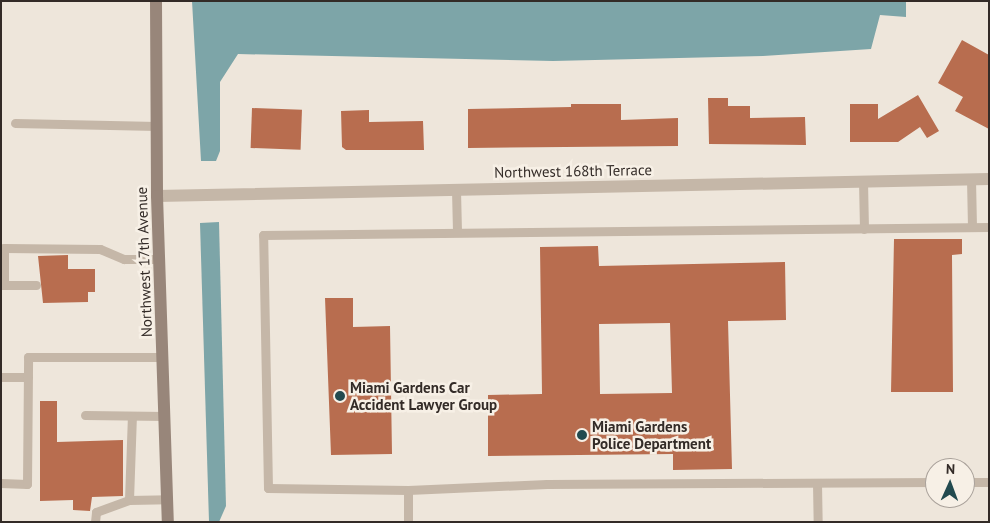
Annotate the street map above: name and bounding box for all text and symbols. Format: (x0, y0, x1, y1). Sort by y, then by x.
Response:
street label: Northwest 168th Terrace (494, 161, 652, 181)
street label: Northwest 17th Avenue (132, 186, 156, 338)
place label: Miami Gardens Car Accident Lawyer Group (350, 378, 497, 413)
marker: Miami Gardens Car Accident Lawyer Group (334, 390, 346, 402)
place label: Miami Gardens Police Department (592, 417, 711, 452)
marker: Miami Gardens Police Department (576, 429, 588, 441)
north arrow (925, 458, 975, 508)
text: N (946, 460, 955, 478)

